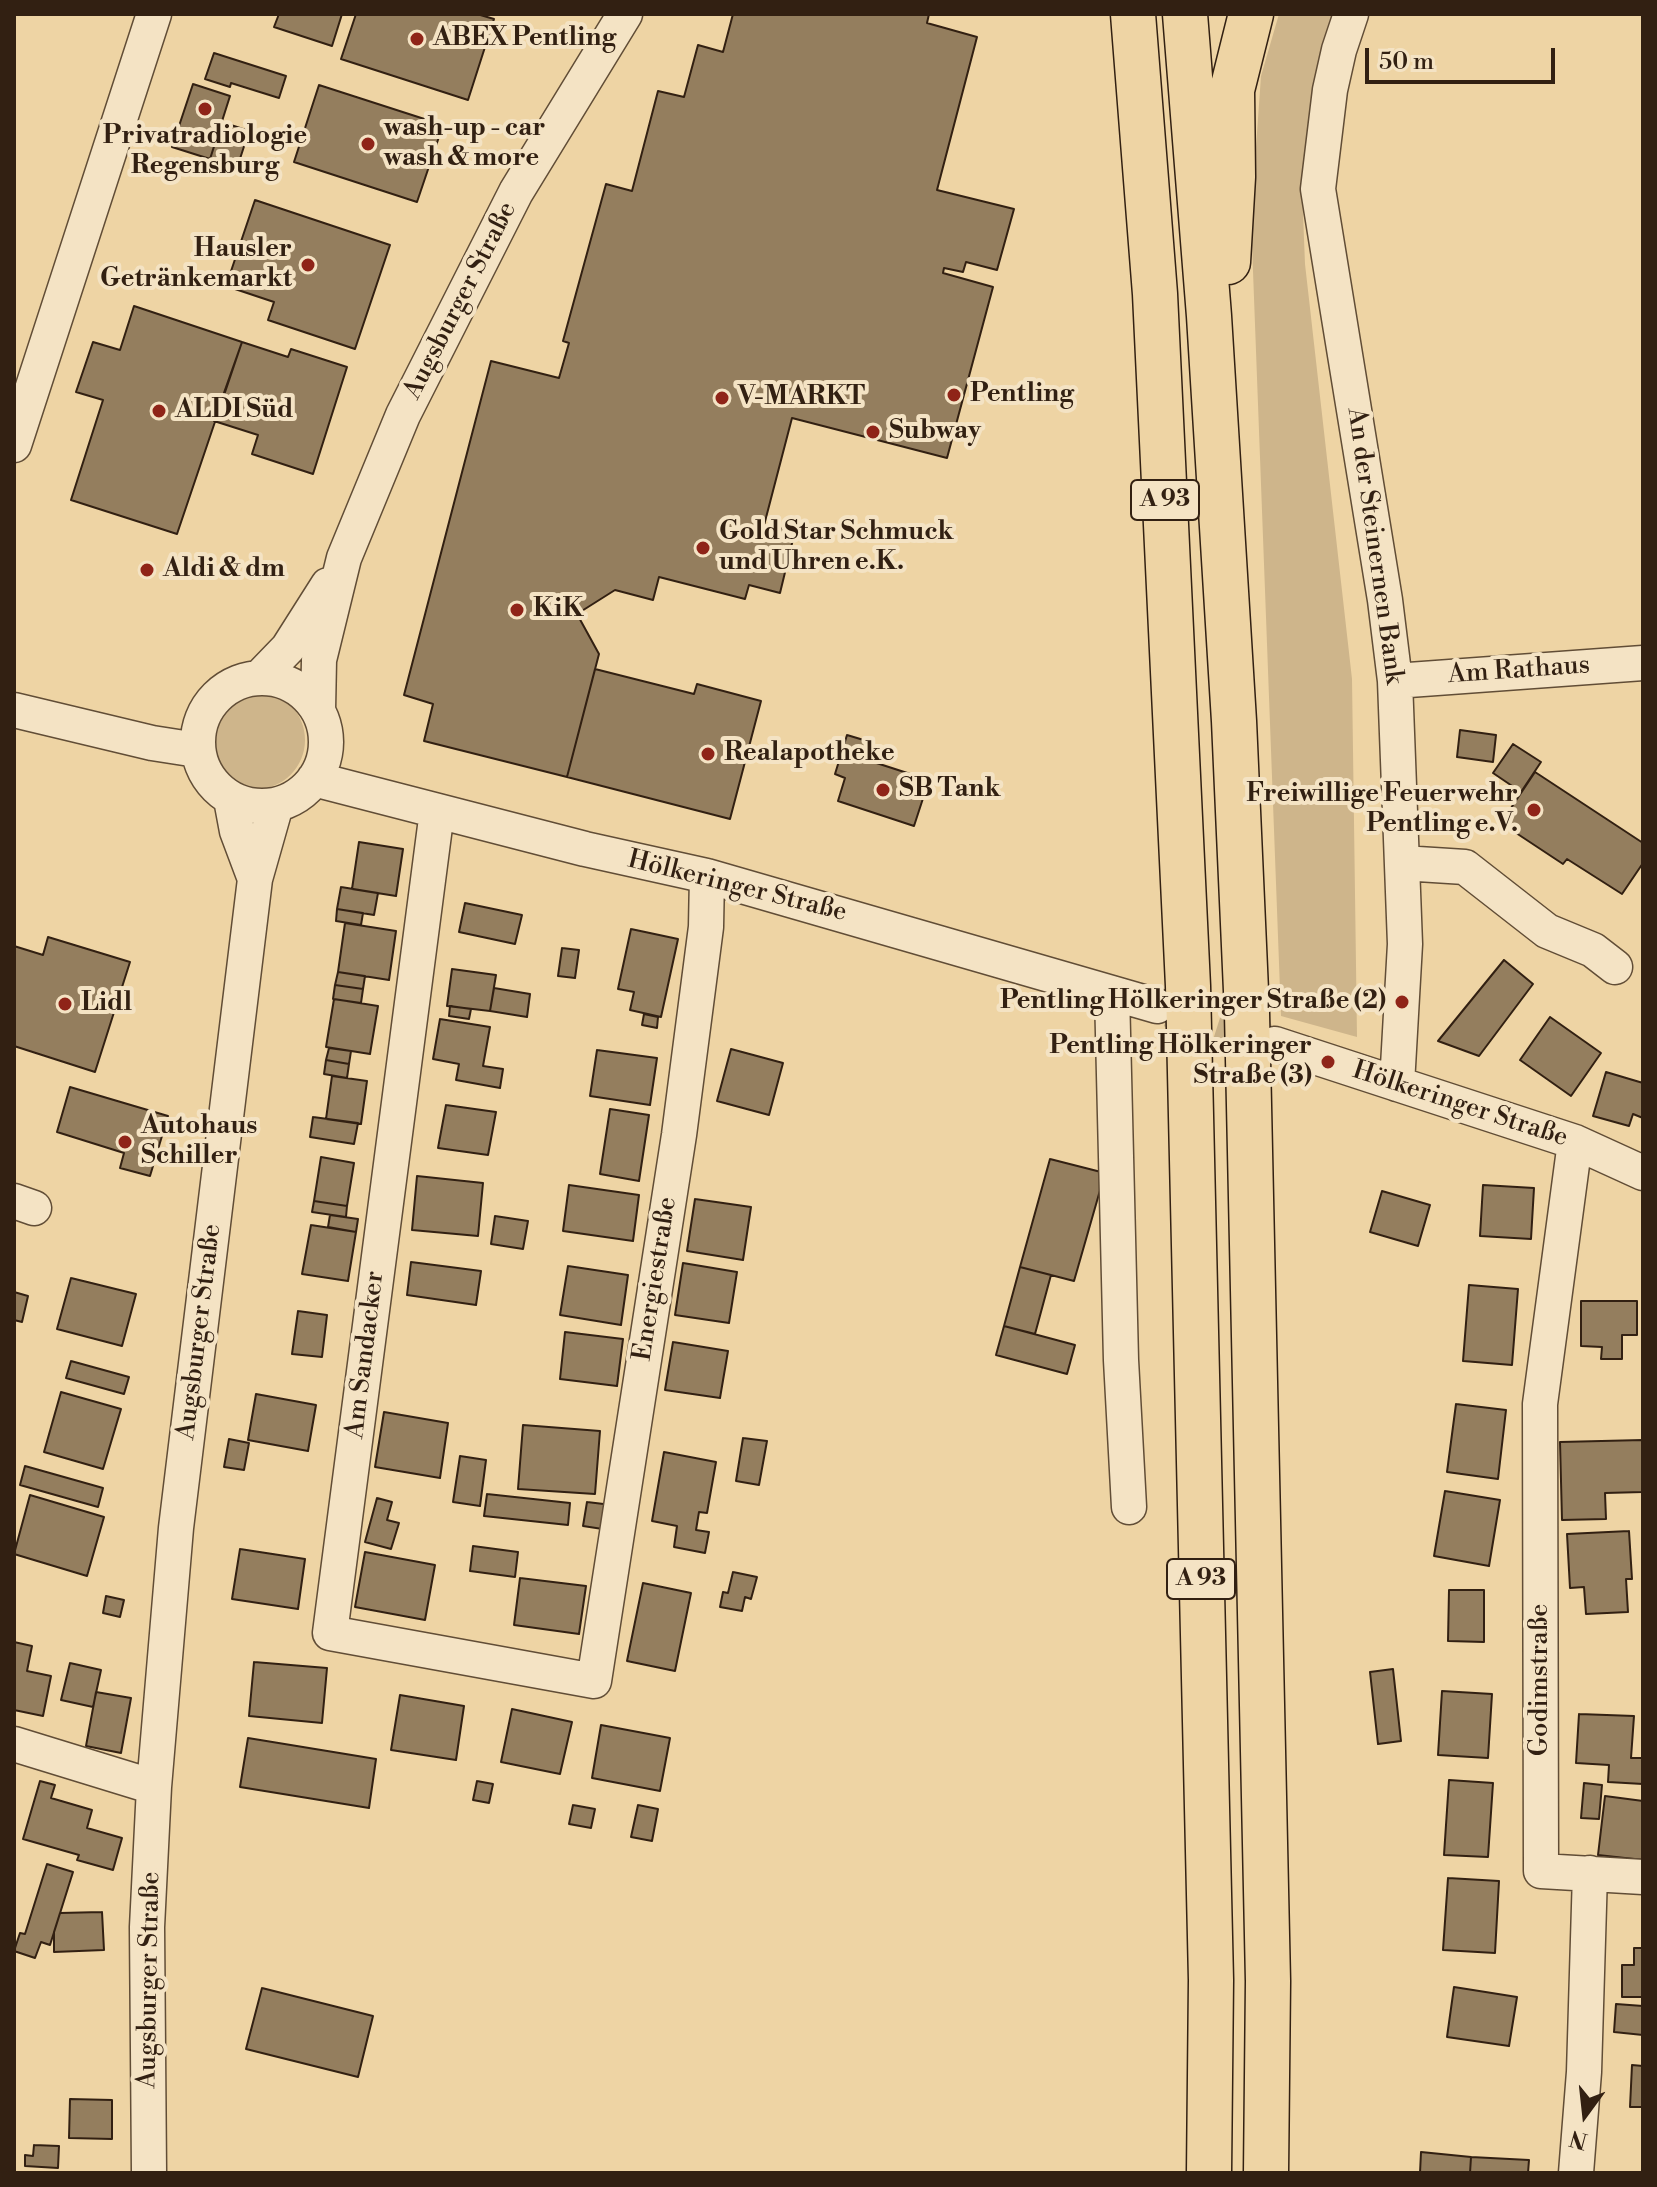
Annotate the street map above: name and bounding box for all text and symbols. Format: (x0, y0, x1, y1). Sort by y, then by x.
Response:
place label: ABEX Pentling (433, 23, 616, 55)
marker: ABEX Pentling (408, 30, 426, 48)
scale bar (1369, 32, 1559, 82)
text: 50 m (1379, 47, 1434, 77)
marker: Privatradiologie Regensburg (196, 100, 214, 118)
place label: wash-up - car wash & more (384, 113, 545, 174)
place label: Privatradiologie Regensburg (103, 121, 307, 182)
marker: wash-up - car wash & more (359, 135, 377, 153)
street label: Augsburger Straße (398, 197, 524, 405)
place label: Hausler Getränkemarkt (100, 234, 292, 296)
marker: Hausler Getränkemarkt (299, 256, 317, 274)
place label: Pentling (970, 379, 1074, 411)
place label: V-MARKT (738, 382, 865, 414)
marker: Pentling (945, 386, 963, 404)
marker: V-MARKT (713, 389, 731, 407)
place label: ALDI Süd (175, 395, 293, 427)
marker: ALDI Süd (150, 402, 168, 420)
street label: An der Steinernen Bank (1339, 406, 1409, 686)
place label: Subway (889, 416, 981, 448)
marker: Subway (864, 423, 882, 441)
road number: A 93 (1131, 480, 1199, 520)
place label: Gold Star Schmuck und Uhren e.K. (719, 517, 954, 578)
marker: Gold Star Schmuck und Uhren e.K. (694, 539, 712, 557)
place label: Aldi & dm (163, 554, 285, 586)
marker: Aldi & dm (138, 561, 156, 579)
place label: KiK (533, 594, 583, 626)
marker: KiK (508, 601, 526, 619)
street label: Am Rathaus (1447, 650, 1591, 692)
place label: Realapotheke (724, 738, 895, 770)
marker: Realapotheke (699, 745, 717, 763)
place label: SB Tank (899, 774, 1001, 806)
place label: Freiwillige Feuerwehr Pentling e.V. (1246, 779, 1518, 840)
marker: SB Tank (874, 781, 892, 799)
marker: Freiwillige Feuerwehr Pentling e.V. (1525, 801, 1543, 819)
street label: Hölkeringer Straße (624, 845, 850, 929)
place label: Pentling Hölkeringer Straße (2) (1000, 986, 1386, 1018)
place label: Lidl (81, 988, 132, 1020)
marker: Pentling Hölkeringer Straße (2) (1393, 993, 1411, 1011)
marker: Lidl (56, 995, 74, 1013)
place label: Pentling Hölkeringer Straße (3) (1049, 1031, 1312, 1092)
marker: Pentling Hölkeringer Straße (3) (1319, 1053, 1337, 1071)
street label: Hölkeringer Straße (1348, 1055, 1572, 1155)
place label: Autohaus Schiller (141, 1111, 258, 1172)
marker: Autohaus Schiller (116, 1133, 134, 1151)
street label: Energiestraße (628, 1195, 684, 1363)
street label: Augsburger Straße (171, 1222, 229, 1442)
street label: Am Sandacker (340, 1270, 392, 1440)
road number: A 93 (1167, 1559, 1235, 1599)
street label: Godimstraße (1525, 1604, 1557, 1756)
street label: Augsburger Straße (133, 1871, 167, 2089)
north arrow (1545, 2075, 1625, 2155)
text: N (1567, 2123, 1591, 2154)

